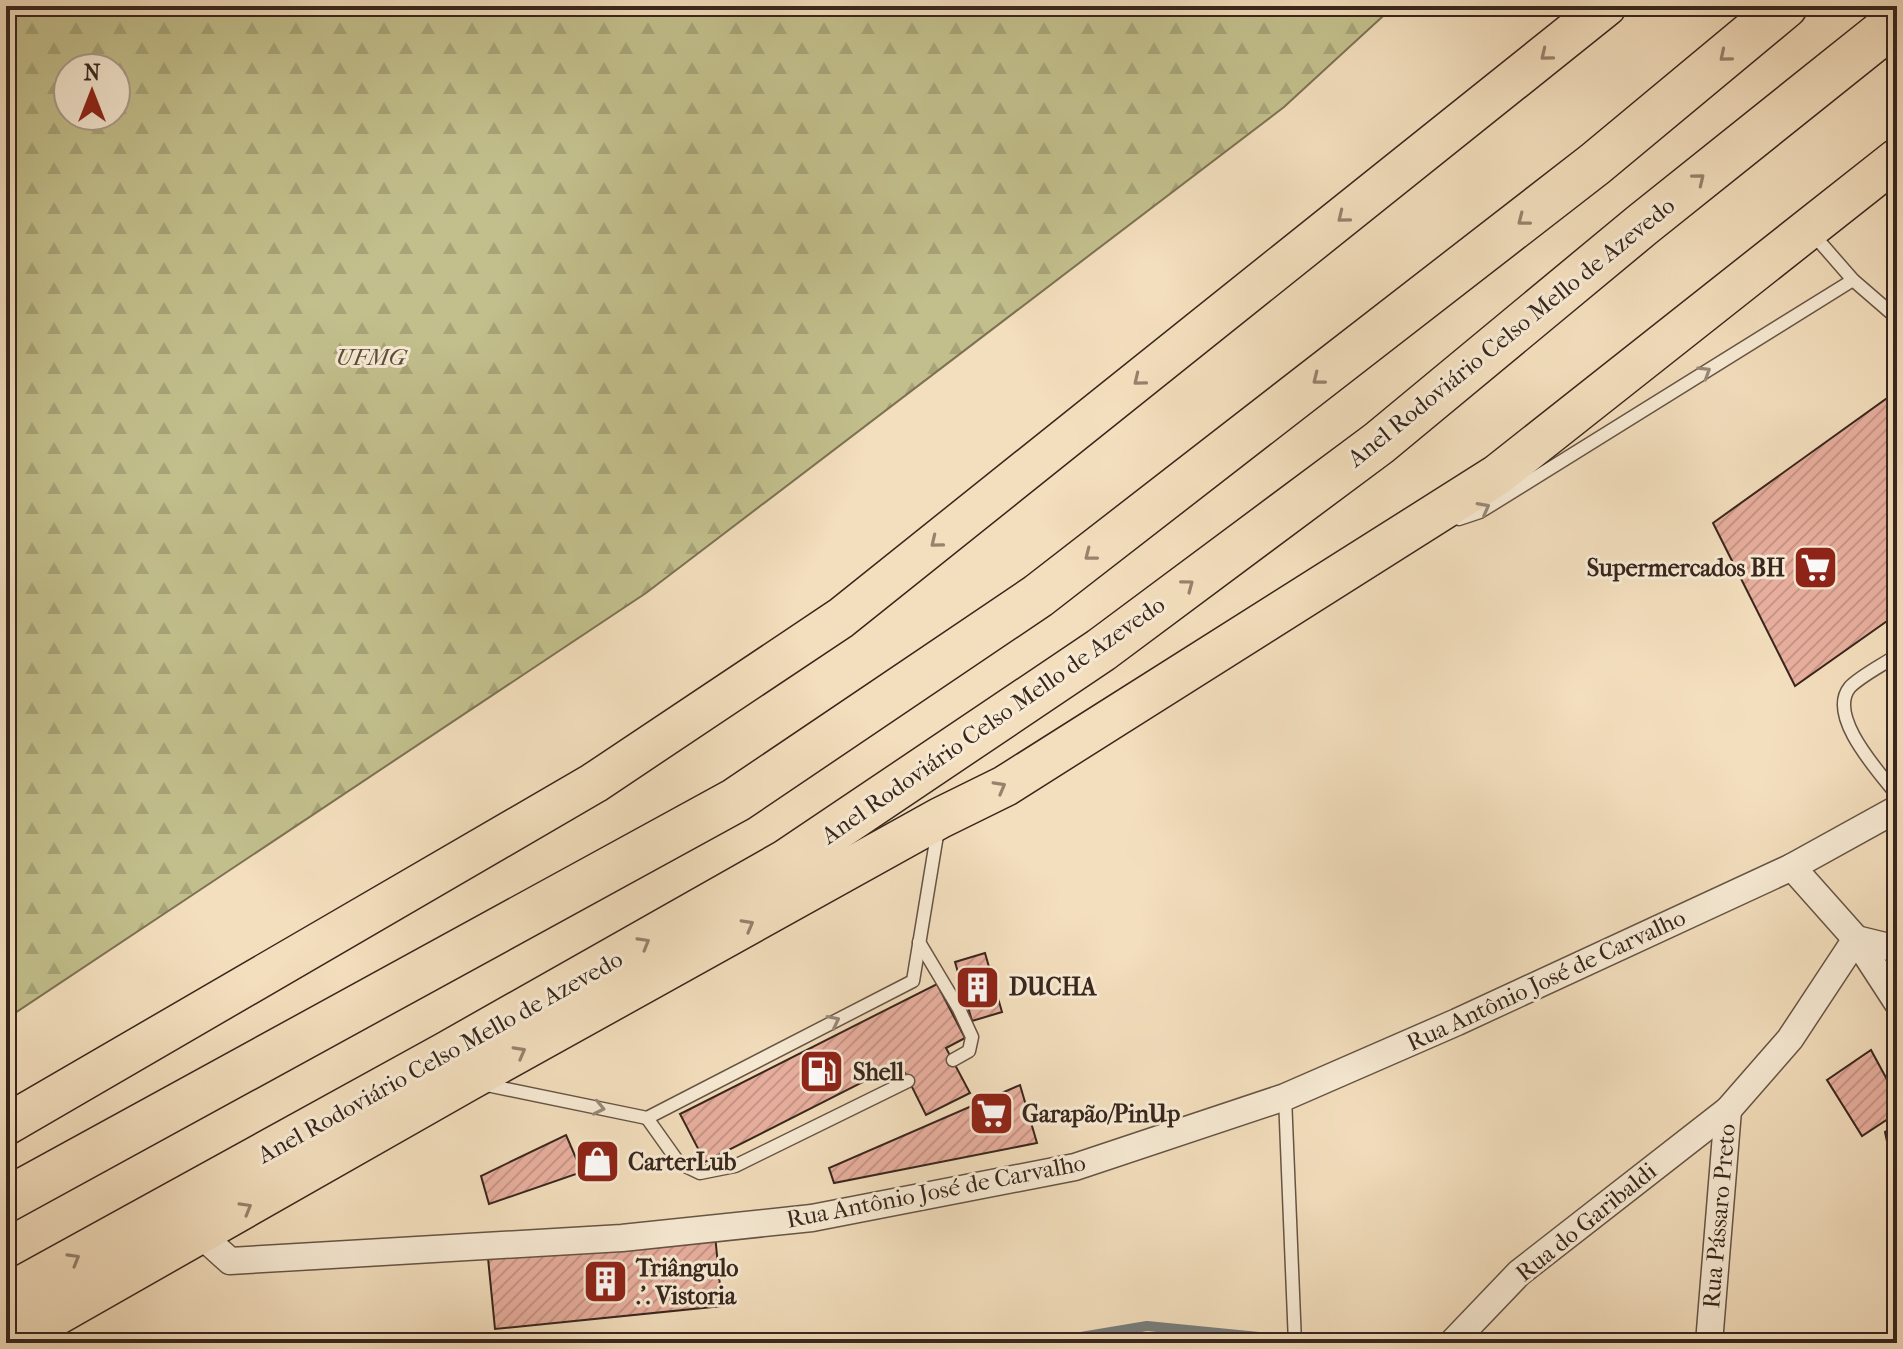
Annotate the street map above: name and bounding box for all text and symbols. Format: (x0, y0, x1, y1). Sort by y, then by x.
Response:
one-way arrow (1540, 45, 1555, 60)
one-way arrow (1720, 46, 1734, 61)
north arrow (52, 52, 132, 132)
text: N (84, 60, 101, 86)
one-way arrow (1690, 175, 1705, 189)
street label: Anel Rodoviário Celso Mello de Azevedo (1341, 191, 1680, 473)
one-way arrow (1337, 208, 1352, 222)
one-way arrow (1517, 210, 1532, 224)
park label: UFMG (335, 343, 409, 371)
one-way arrow (1696, 366, 1711, 381)
one-way arrow (1313, 369, 1327, 384)
one-way arrow (1133, 370, 1148, 384)
one-way arrow (1475, 503, 1490, 518)
one-way arrow (931, 532, 945, 547)
supermarket icon: Supermercados BH (1792, 544, 1840, 592)
one-way arrow (1084, 546, 1099, 560)
place label: Supermercados BH (1587, 554, 1785, 582)
one-way arrow (1180, 580, 1194, 594)
street label: Anel Rodoviário Celso Mello de Azevedo (815, 590, 1170, 850)
one-way arrow (992, 782, 1007, 797)
street label: Rua Antônio José de Carvalho (1402, 903, 1690, 1057)
one-way arrow (739, 919, 753, 935)
one-way arrow (636, 937, 650, 952)
street label: Anel Rodoviário Celso Mello de Azevedo (252, 945, 627, 1170)
building icon: DUCHA (954, 963, 1002, 1011)
place label: DUCHA (1009, 973, 1098, 1001)
one-way arrow (825, 1016, 840, 1031)
one-way arrow (512, 1046, 527, 1061)
fuel station icon: Shell (798, 1048, 846, 1096)
place label: Shell (853, 1058, 904, 1086)
supermarket icon: Garapão/PinUp (967, 1090, 1015, 1138)
one-way arrow (591, 1099, 605, 1116)
place label: Garapão/PinUp (1022, 1100, 1180, 1128)
street label: Rua Pássaro Preto (1697, 1122, 1741, 1310)
shop icon: CarterLub (573, 1138, 621, 1186)
place label: CarterLub (628, 1148, 737, 1176)
street label: Rua Antônio José de Carvalho (784, 1148, 1088, 1234)
street label: Rua do Garibaldi (1510, 1157, 1662, 1287)
one-way arrow (237, 1202, 252, 1218)
one-way arrow (65, 1253, 80, 1269)
place label: Triângulo .'. Vistoria (635, 1254, 738, 1310)
building icon: Triângulo .'. Vistoria (581, 1258, 629, 1306)

